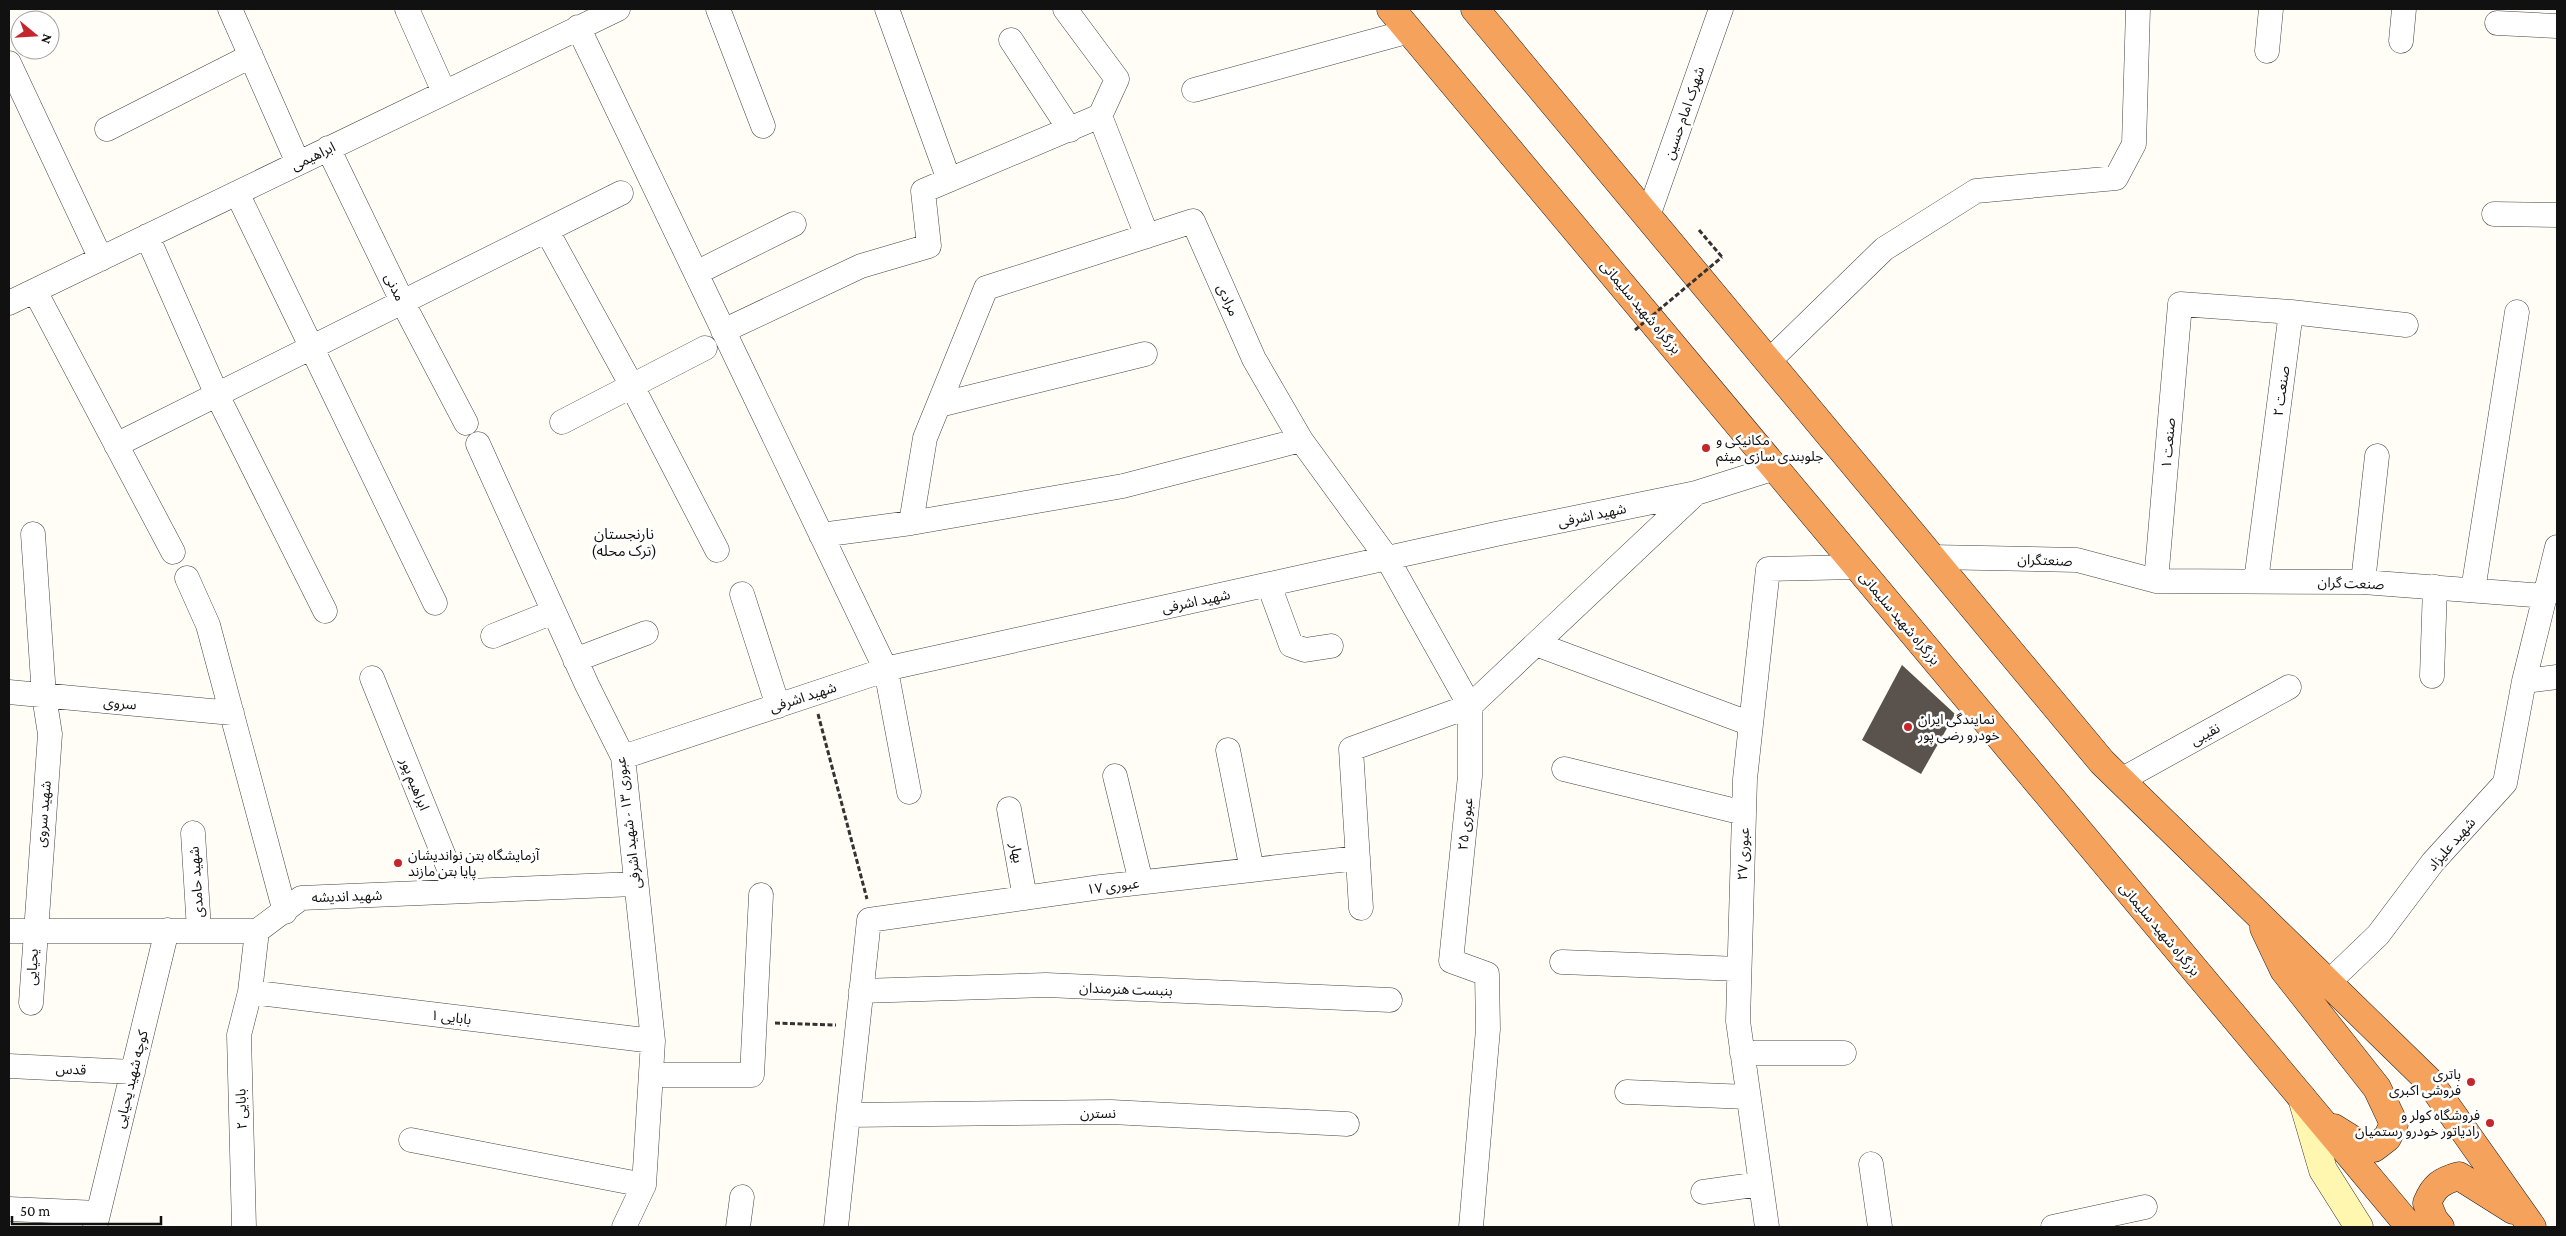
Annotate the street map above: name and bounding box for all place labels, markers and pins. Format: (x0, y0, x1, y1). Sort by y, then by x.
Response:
place label: مکانیکی و جلوبندی سازی میثم (1716, 432, 1823, 467)
marker: مکانیکی و جلوبندی سازی میثم (1700, 442, 1712, 454)
place label: نمایندگی ایران خودرو رضی پور (1917, 711, 2000, 745)
marker: نمایندگی ایران خودرو رضی پور (1902, 721, 1914, 733)
place label: آزمایشگاه بتن نواندیشان پایا بتن مازند (408, 847, 540, 881)
marker: آزمایشگاه بتن نواندیشان پایا بتن مازند (392, 857, 404, 869)
place label: باتری فروشی اکبری (2389, 1066, 2461, 1099)
marker: باتری فروشی اکبری (2465, 1076, 2477, 1088)
place label: فروشگاه کولر و رادیاتور خودرو رستمیان (2355, 1107, 2480, 1140)
marker: فروشگاه کولر و رادیاتور خودرو رستمیان (2484, 1117, 2496, 1129)

